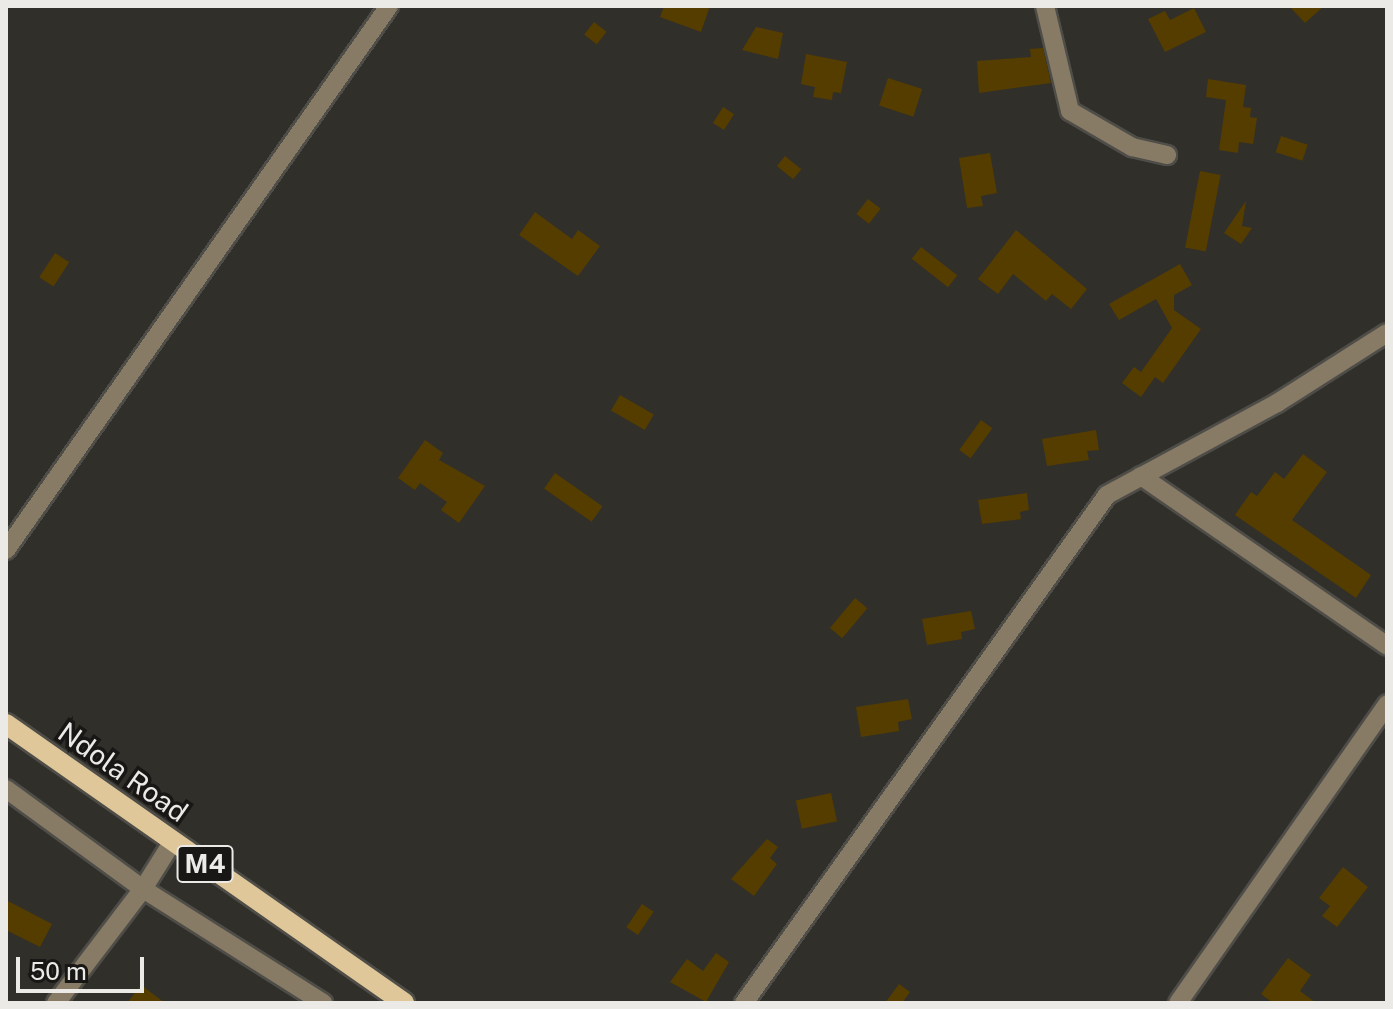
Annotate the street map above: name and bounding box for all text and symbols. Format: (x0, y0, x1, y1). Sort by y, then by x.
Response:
street label: Ndola Road (52, 715, 194, 829)
road number: M4 (175, 842, 235, 886)
scale bar (20, 941, 148, 991)
text: 50 m (30, 957, 87, 985)

